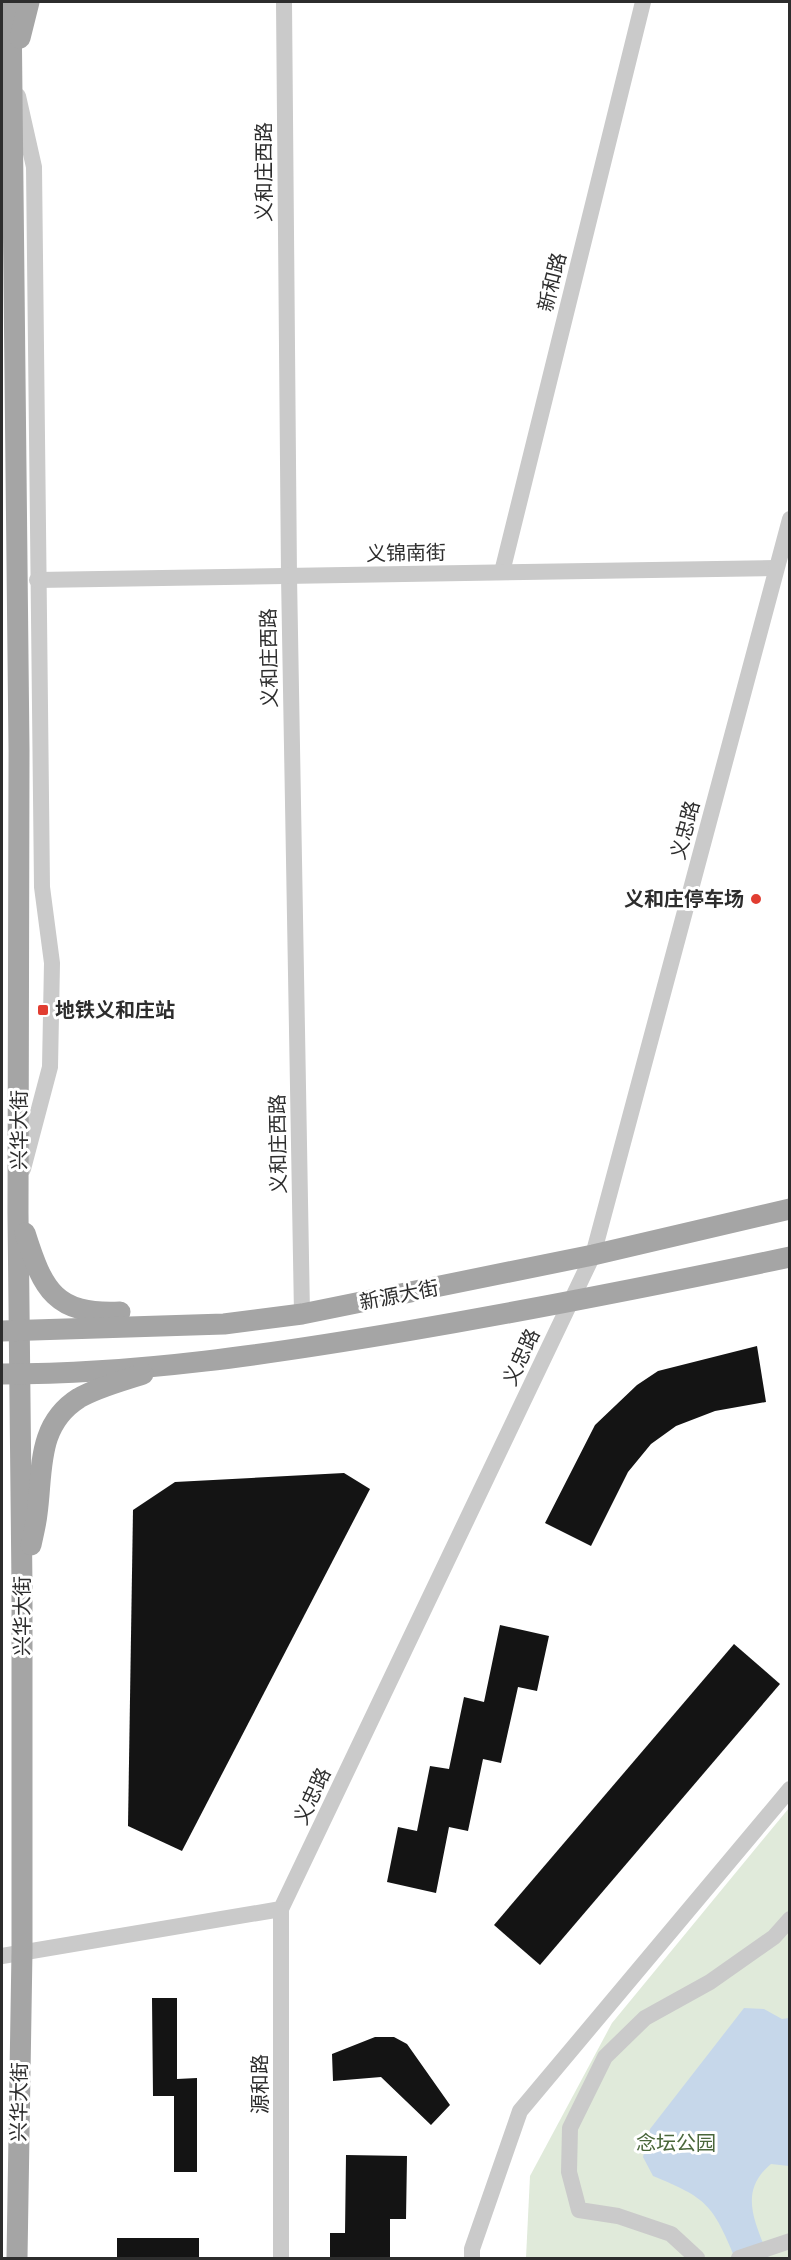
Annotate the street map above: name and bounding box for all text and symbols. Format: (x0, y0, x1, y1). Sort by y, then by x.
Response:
street label: 义和庄西路 (252, 122, 276, 222)
street label: 新和路 (533, 250, 571, 314)
street label: 义锦南街 (366, 540, 446, 566)
street label: 义和庄西路 (256, 608, 282, 708)
street label: 义忠路 (666, 798, 704, 862)
place label: 义和庄停车场 (624, 887, 744, 911)
marker: 义和庄停车场 (749, 892, 763, 906)
place label: 地铁义和庄站 (55, 998, 175, 1022)
marker: 地铁义和庄站 (36, 1003, 50, 1017)
street label: 兴华大街 (7, 1090, 31, 1170)
street label: 义和庄西路 (265, 1094, 291, 1194)
street label: 新源大街 (357, 1276, 441, 1314)
street label: 义忠路 (497, 1325, 545, 1389)
street label: 兴华大街 (10, 1576, 34, 1656)
street label: 义忠路 (288, 1764, 336, 1828)
street label: 源和路 (248, 2054, 272, 2114)
street label: 兴华大街 (6, 2062, 32, 2142)
park label: 念坛公园 (636, 2131, 716, 2155)

